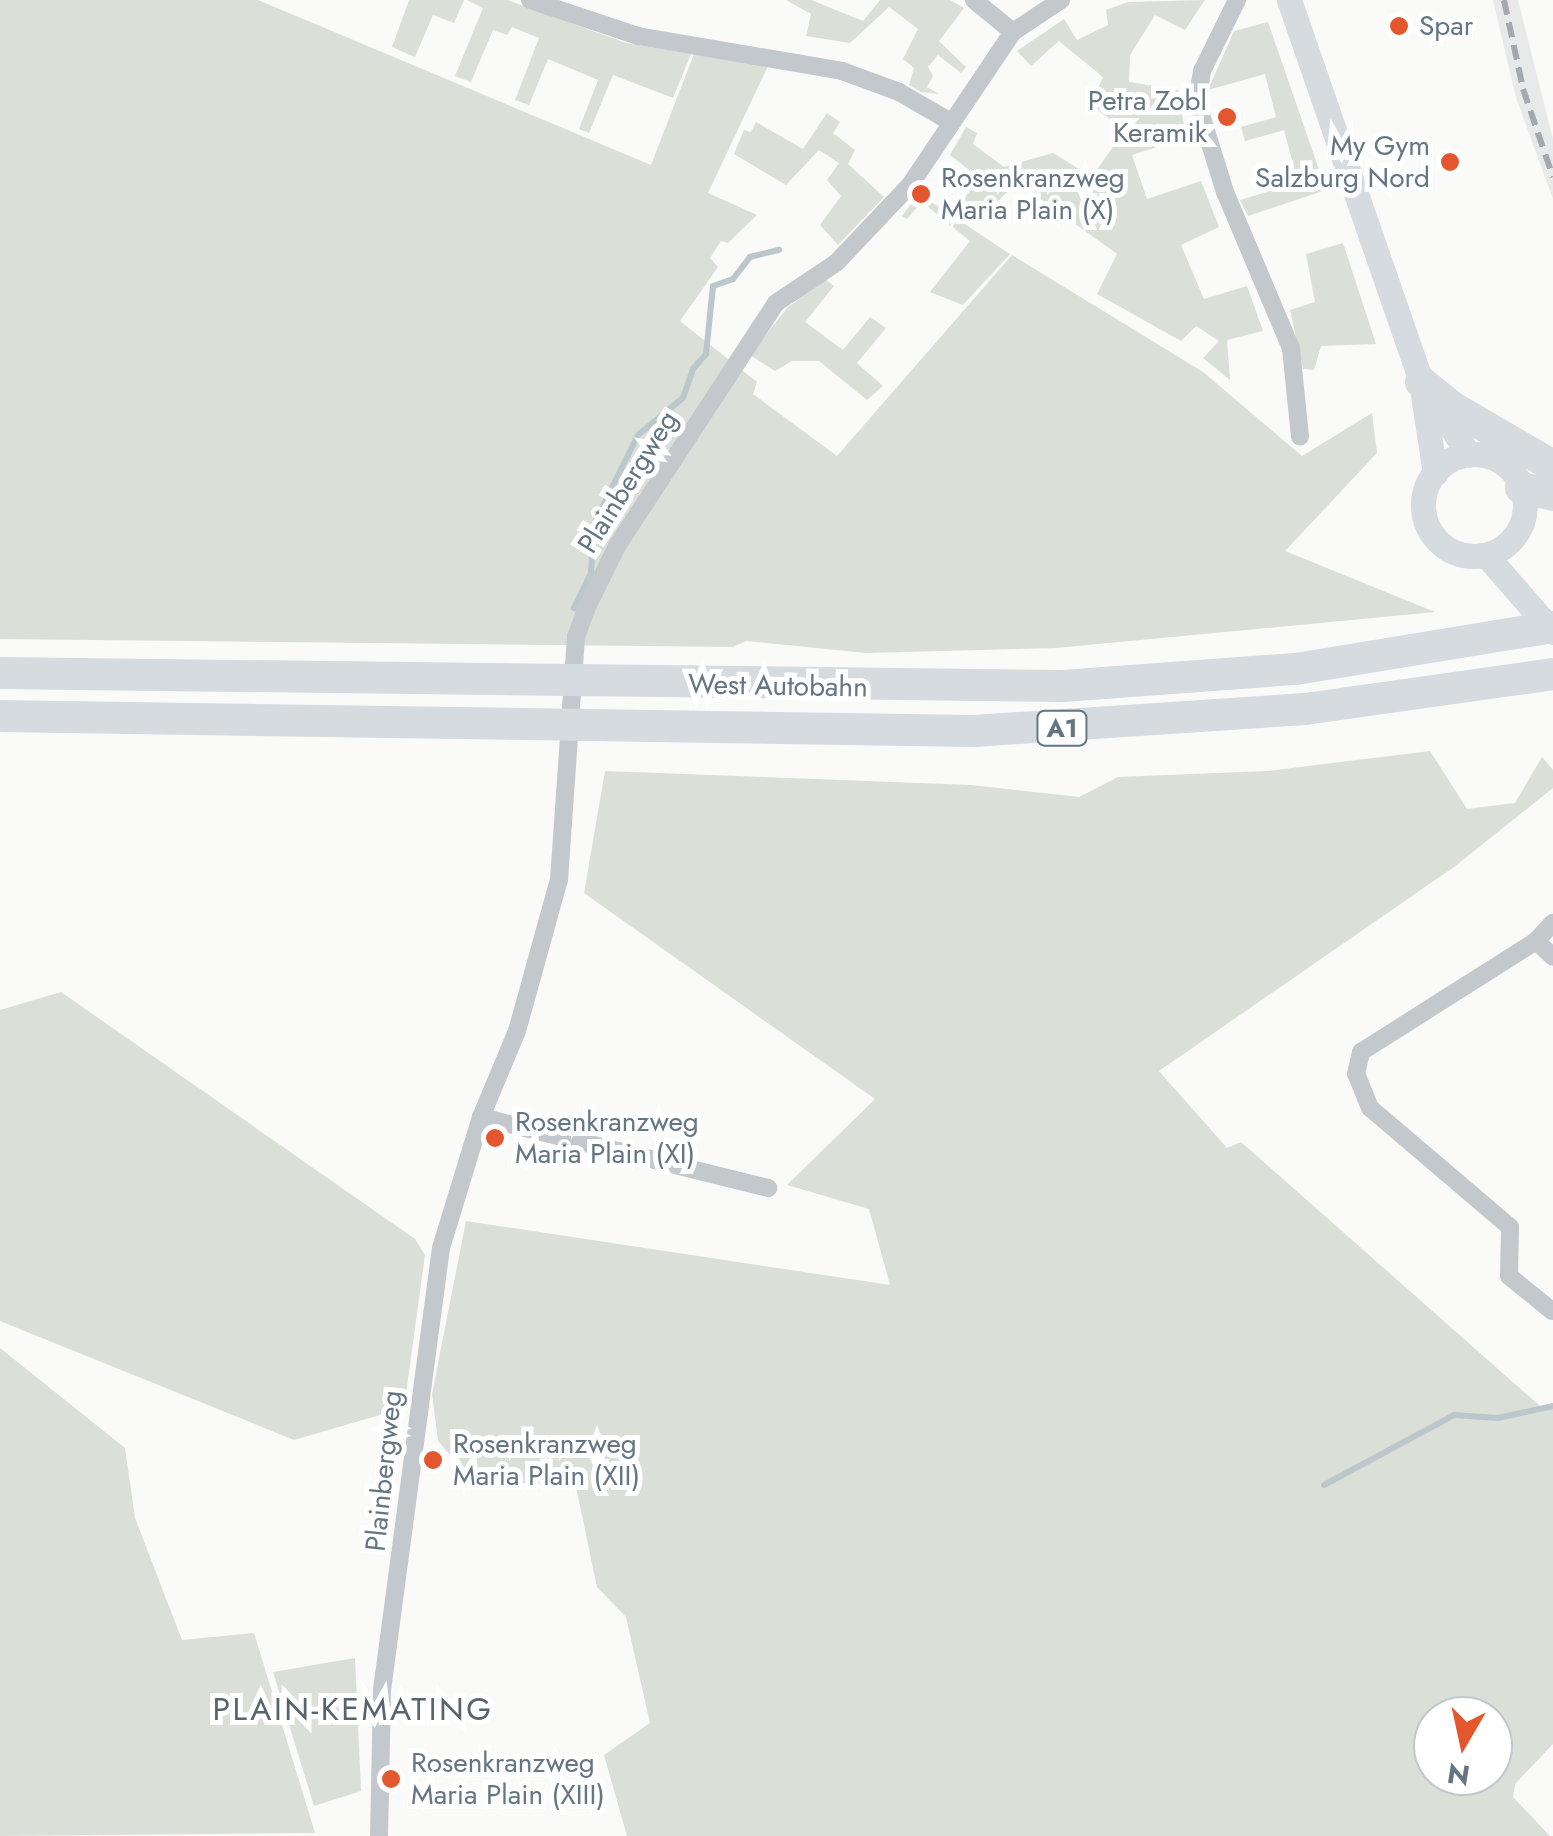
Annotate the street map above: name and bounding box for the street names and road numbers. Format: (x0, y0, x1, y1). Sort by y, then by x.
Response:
street label: Plainbergweg (571, 405, 685, 559)
street label: West Autobahn (688, 668, 868, 704)
road number: A1 (1034, 708, 1090, 748)
street label: Plainbergweg (359, 1389, 409, 1553)

